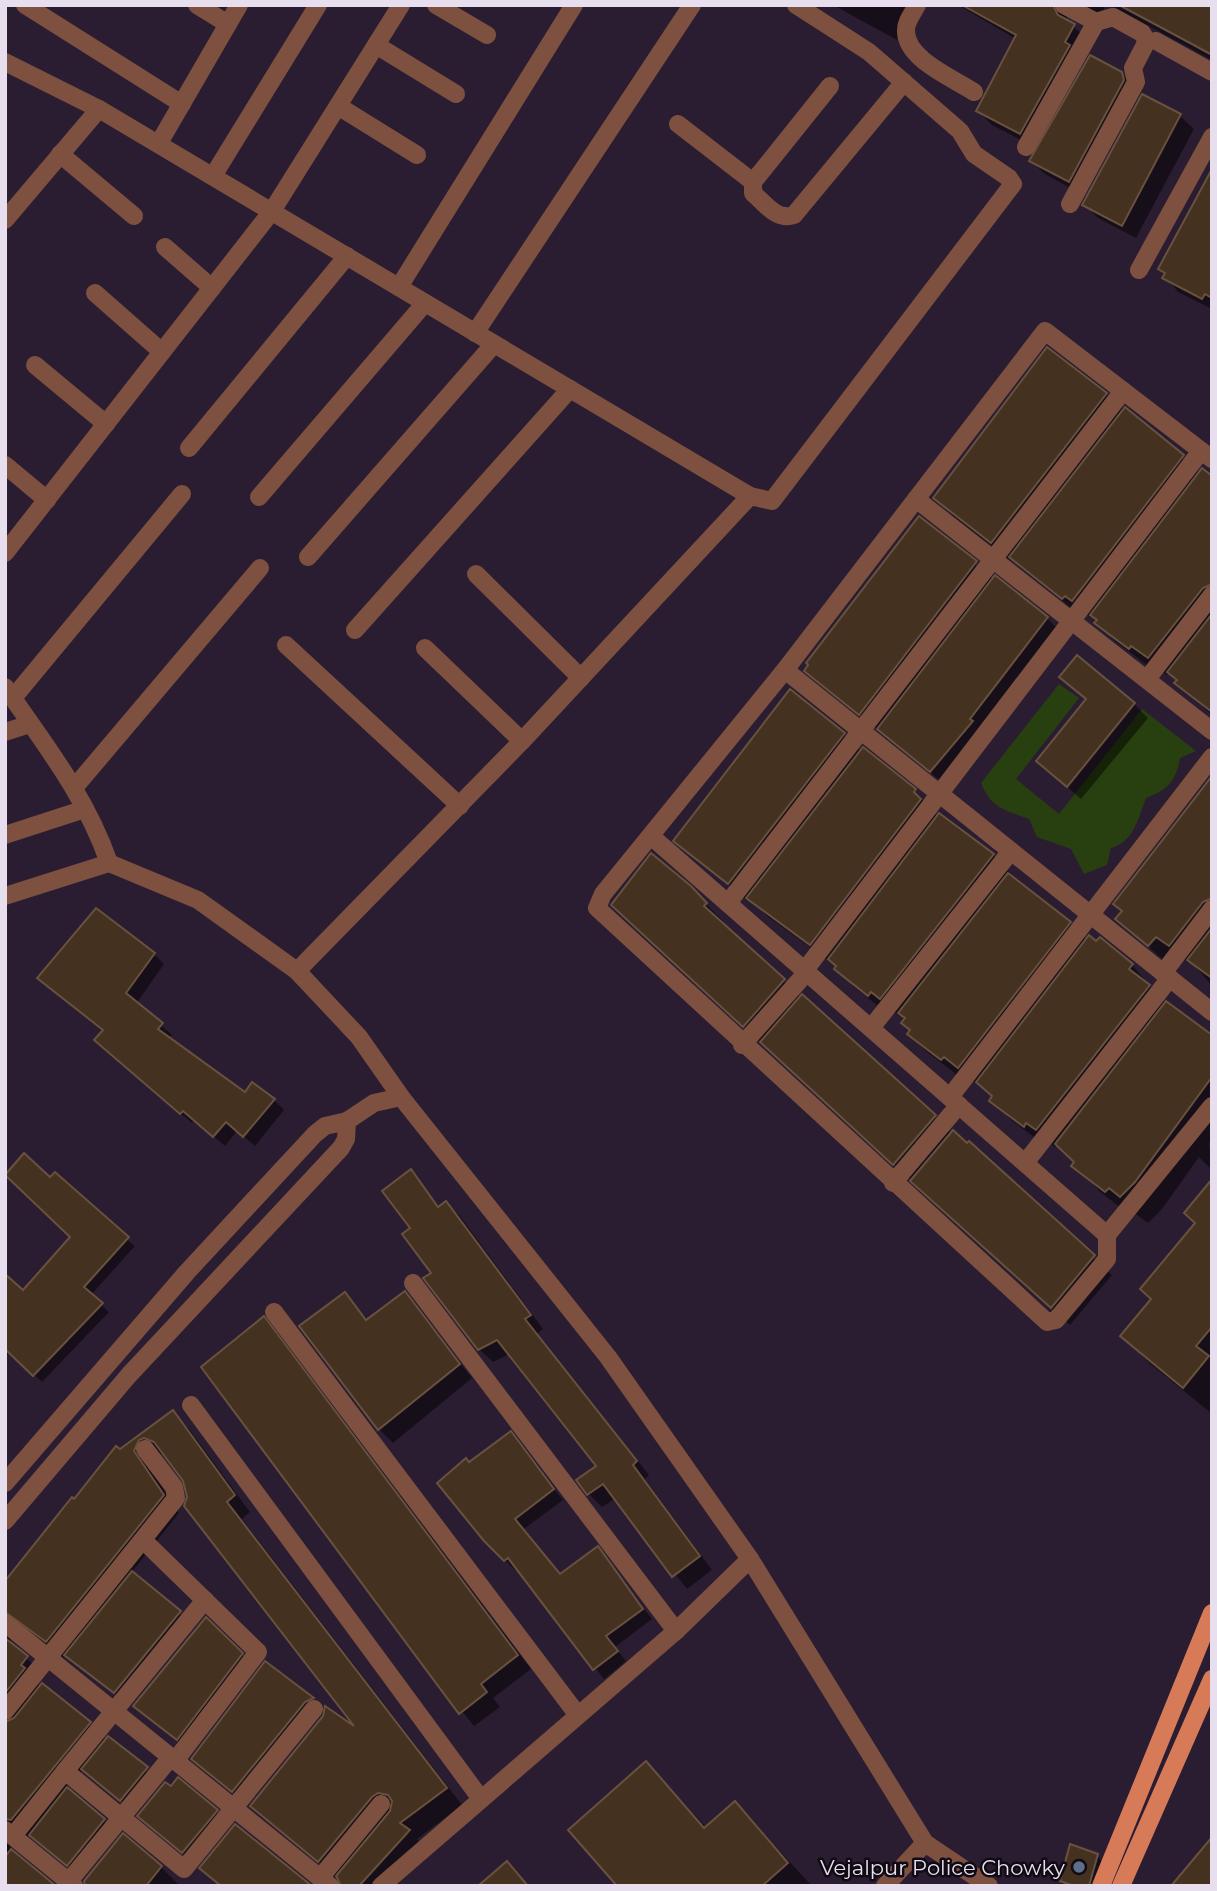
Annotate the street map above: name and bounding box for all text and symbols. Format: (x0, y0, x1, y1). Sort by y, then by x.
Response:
place label: Vejalpur Police Chowky (820, 1855, 1066, 1880)
marker: Vejalpur Police Chowky (1071, 1859, 1087, 1875)

